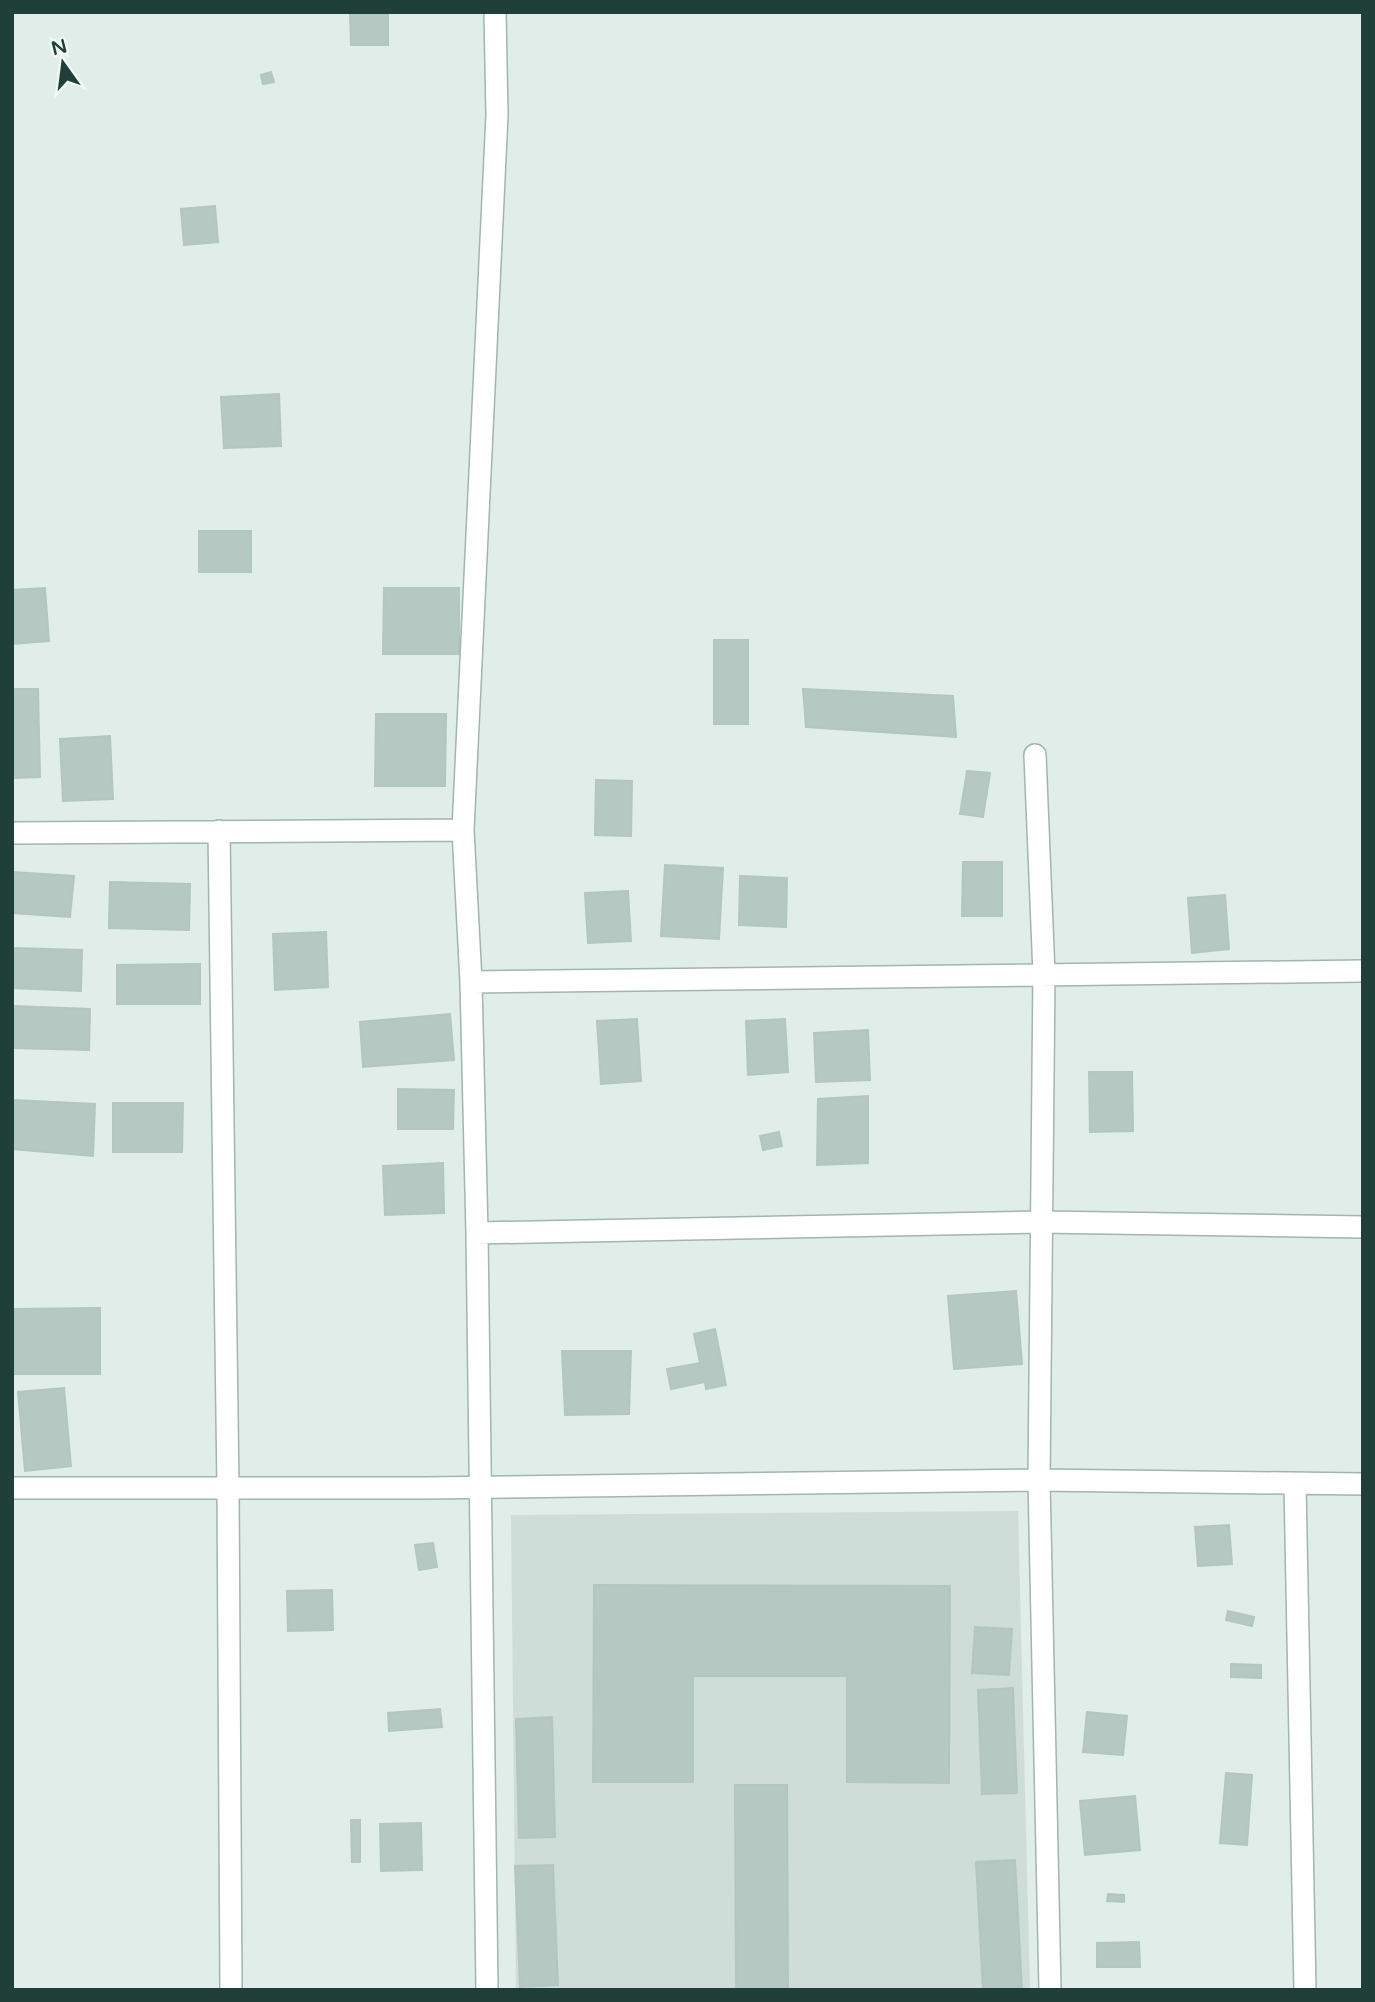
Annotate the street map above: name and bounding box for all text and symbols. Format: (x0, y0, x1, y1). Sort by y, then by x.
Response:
north arrow (28, 28, 98, 98)
text: N (49, 35, 69, 60)

